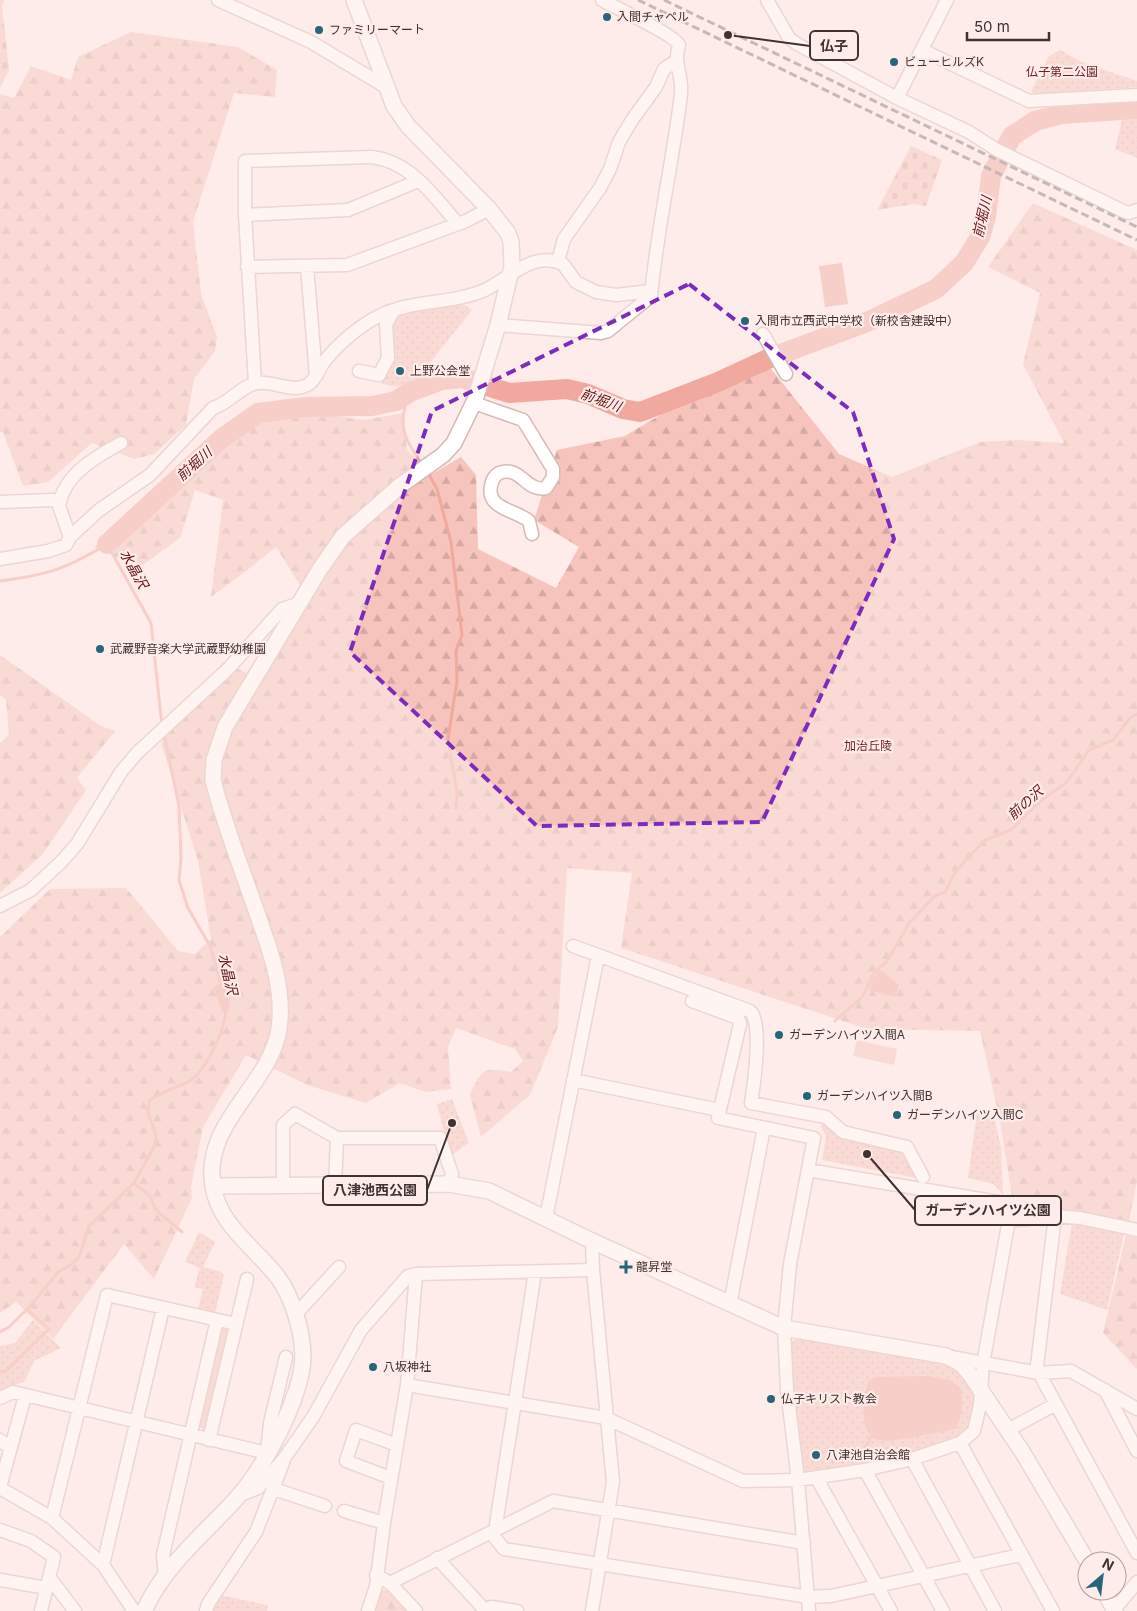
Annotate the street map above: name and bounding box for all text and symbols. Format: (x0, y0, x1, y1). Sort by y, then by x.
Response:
place label: 入間チャペル (617, 9, 689, 24)
scale bar (967, 10, 1050, 42)
marker: 入間チャペル (601, 11, 613, 23)
text: 50 m (974, 17, 1010, 36)
place label: ファミリーマート (329, 22, 425, 37)
marker: ファミリーマート (313, 24, 325, 36)
callout: 仏子 (810, 31, 858, 60)
text: 仏子 (820, 37, 848, 54)
place label: ビューヒルズK (904, 54, 984, 69)
marker: ビューヒルズK (888, 56, 900, 68)
park label: 仏子第二公園 (1026, 64, 1098, 79)
water label: 前堀川 (969, 193, 995, 239)
place label: 入間市立西武中学校（新校舎建設中） (755, 313, 959, 328)
marker: 入間市立西武中学校（新校舎建設中） (739, 315, 751, 327)
place label: 上野公会堂 (410, 363, 470, 378)
marker: 上野公会堂 (394, 365, 406, 377)
water label: 前堀川 (579, 384, 626, 415)
water label: 前堀川 (172, 442, 216, 484)
water label: 水晶沢 (117, 546, 153, 593)
place label: 武蔵野音楽大学武蔵野幼稚園 (110, 641, 266, 656)
marker: 武蔵野音楽大学武蔵野幼稚園 (94, 643, 106, 655)
park label: 加治丘陵 (844, 738, 892, 753)
water label: 前の沢 (1003, 781, 1047, 823)
water label: 水晶沢 (215, 952, 242, 998)
place label: ガーデンハイツ入間A (789, 1027, 905, 1042)
marker: ガーデンハイツ入間A (773, 1029, 785, 1041)
place label: ガーデンハイツ入間B (817, 1088, 933, 1103)
marker: ガーデンハイツ入間B (801, 1090, 813, 1102)
place label: ガーデンハイツ入間C (907, 1107, 1024, 1122)
marker: ガーデンハイツ入間C (891, 1109, 903, 1121)
callout: 八津池西公園 (323, 1176, 427, 1205)
text: 八津池西公園 (333, 1181, 417, 1198)
callout: ガーデンハイツ公園 (915, 1196, 1061, 1225)
text: ガーデンハイツ公園 (925, 1201, 1051, 1218)
place label: 龍昇堂 (636, 1259, 672, 1274)
marker: 龍昇堂 (620, 1261, 632, 1273)
place label: 八坂神社 (383, 1359, 431, 1374)
marker: 八坂神社 (367, 1361, 379, 1373)
place label: 仏子キリスト教会 (781, 1391, 877, 1406)
marker: 仏子キリスト教会 (765, 1393, 777, 1405)
place label: 八津池自治会館 (826, 1447, 910, 1462)
marker: 八津池自治会館 (810, 1449, 822, 1461)
north arrow (1077, 1551, 1127, 1601)
text: N (1100, 1554, 1117, 1574)

